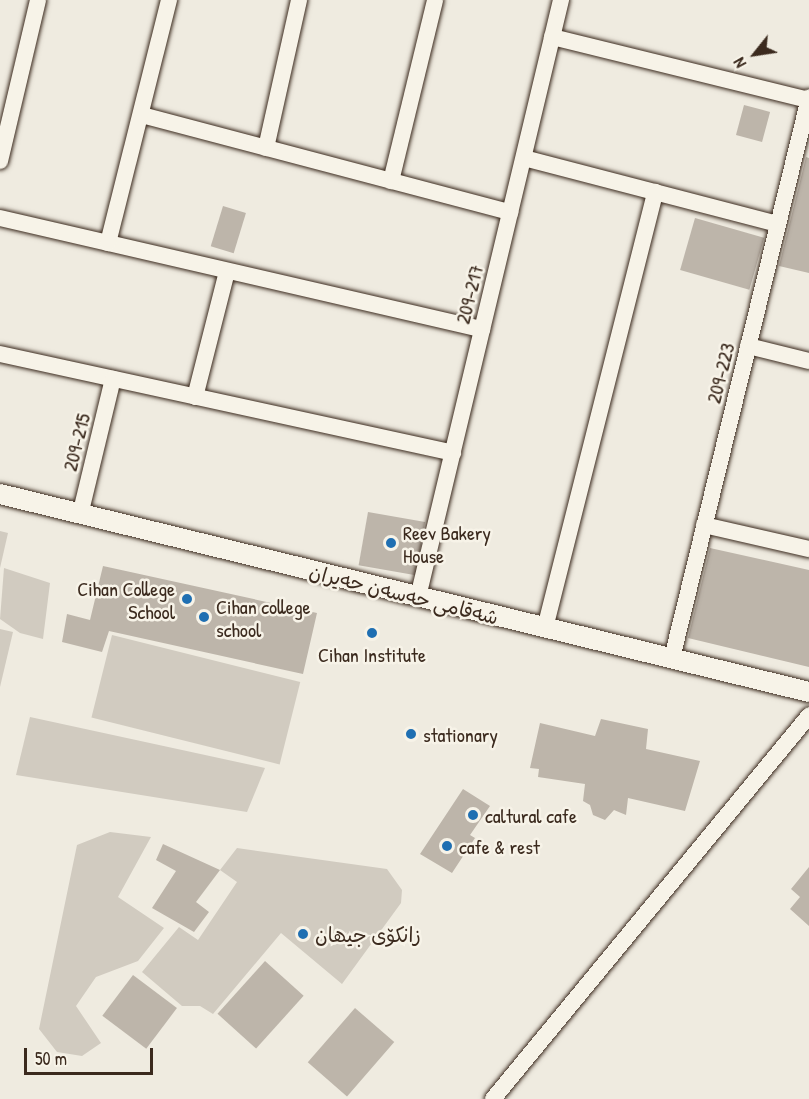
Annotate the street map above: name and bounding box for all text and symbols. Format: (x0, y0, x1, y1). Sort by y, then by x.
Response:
north arrow (725, 24, 785, 84)
text: N (728, 54, 751, 72)
street label: 209-217 (450, 262, 488, 326)
street label: 209-223 (701, 340, 739, 406)
street label: 209-215 (57, 411, 95, 473)
place label: Reev Bakery House (403, 520, 491, 567)
marker: Reev Bakery House (384, 536, 398, 550)
street label: شەقامی حەسەن حەیران (307, 559, 501, 629)
place label: Cihan College School (77, 576, 175, 623)
marker: Cihan College School (180, 592, 194, 606)
place label: Cihan college school (216, 594, 311, 641)
marker: Cihan college school (197, 610, 211, 624)
marker: Cihan Institute (365, 626, 379, 640)
place label: Cihan Institute (318, 642, 426, 666)
place label: stationary (423, 722, 498, 746)
marker: stationary (404, 727, 418, 741)
place label: caltural cafe (485, 803, 577, 827)
marker: caltural cafe (466, 808, 480, 822)
place label: cafe & rest (459, 834, 540, 858)
marker: cafe & rest (440, 839, 454, 853)
place label: زانکۆی جیھان (315, 922, 421, 946)
marker: زانکۆی جیھان (296, 927, 310, 941)
scale bar (27, 1036, 156, 1074)
text: 50 m (35, 1046, 67, 1071)

